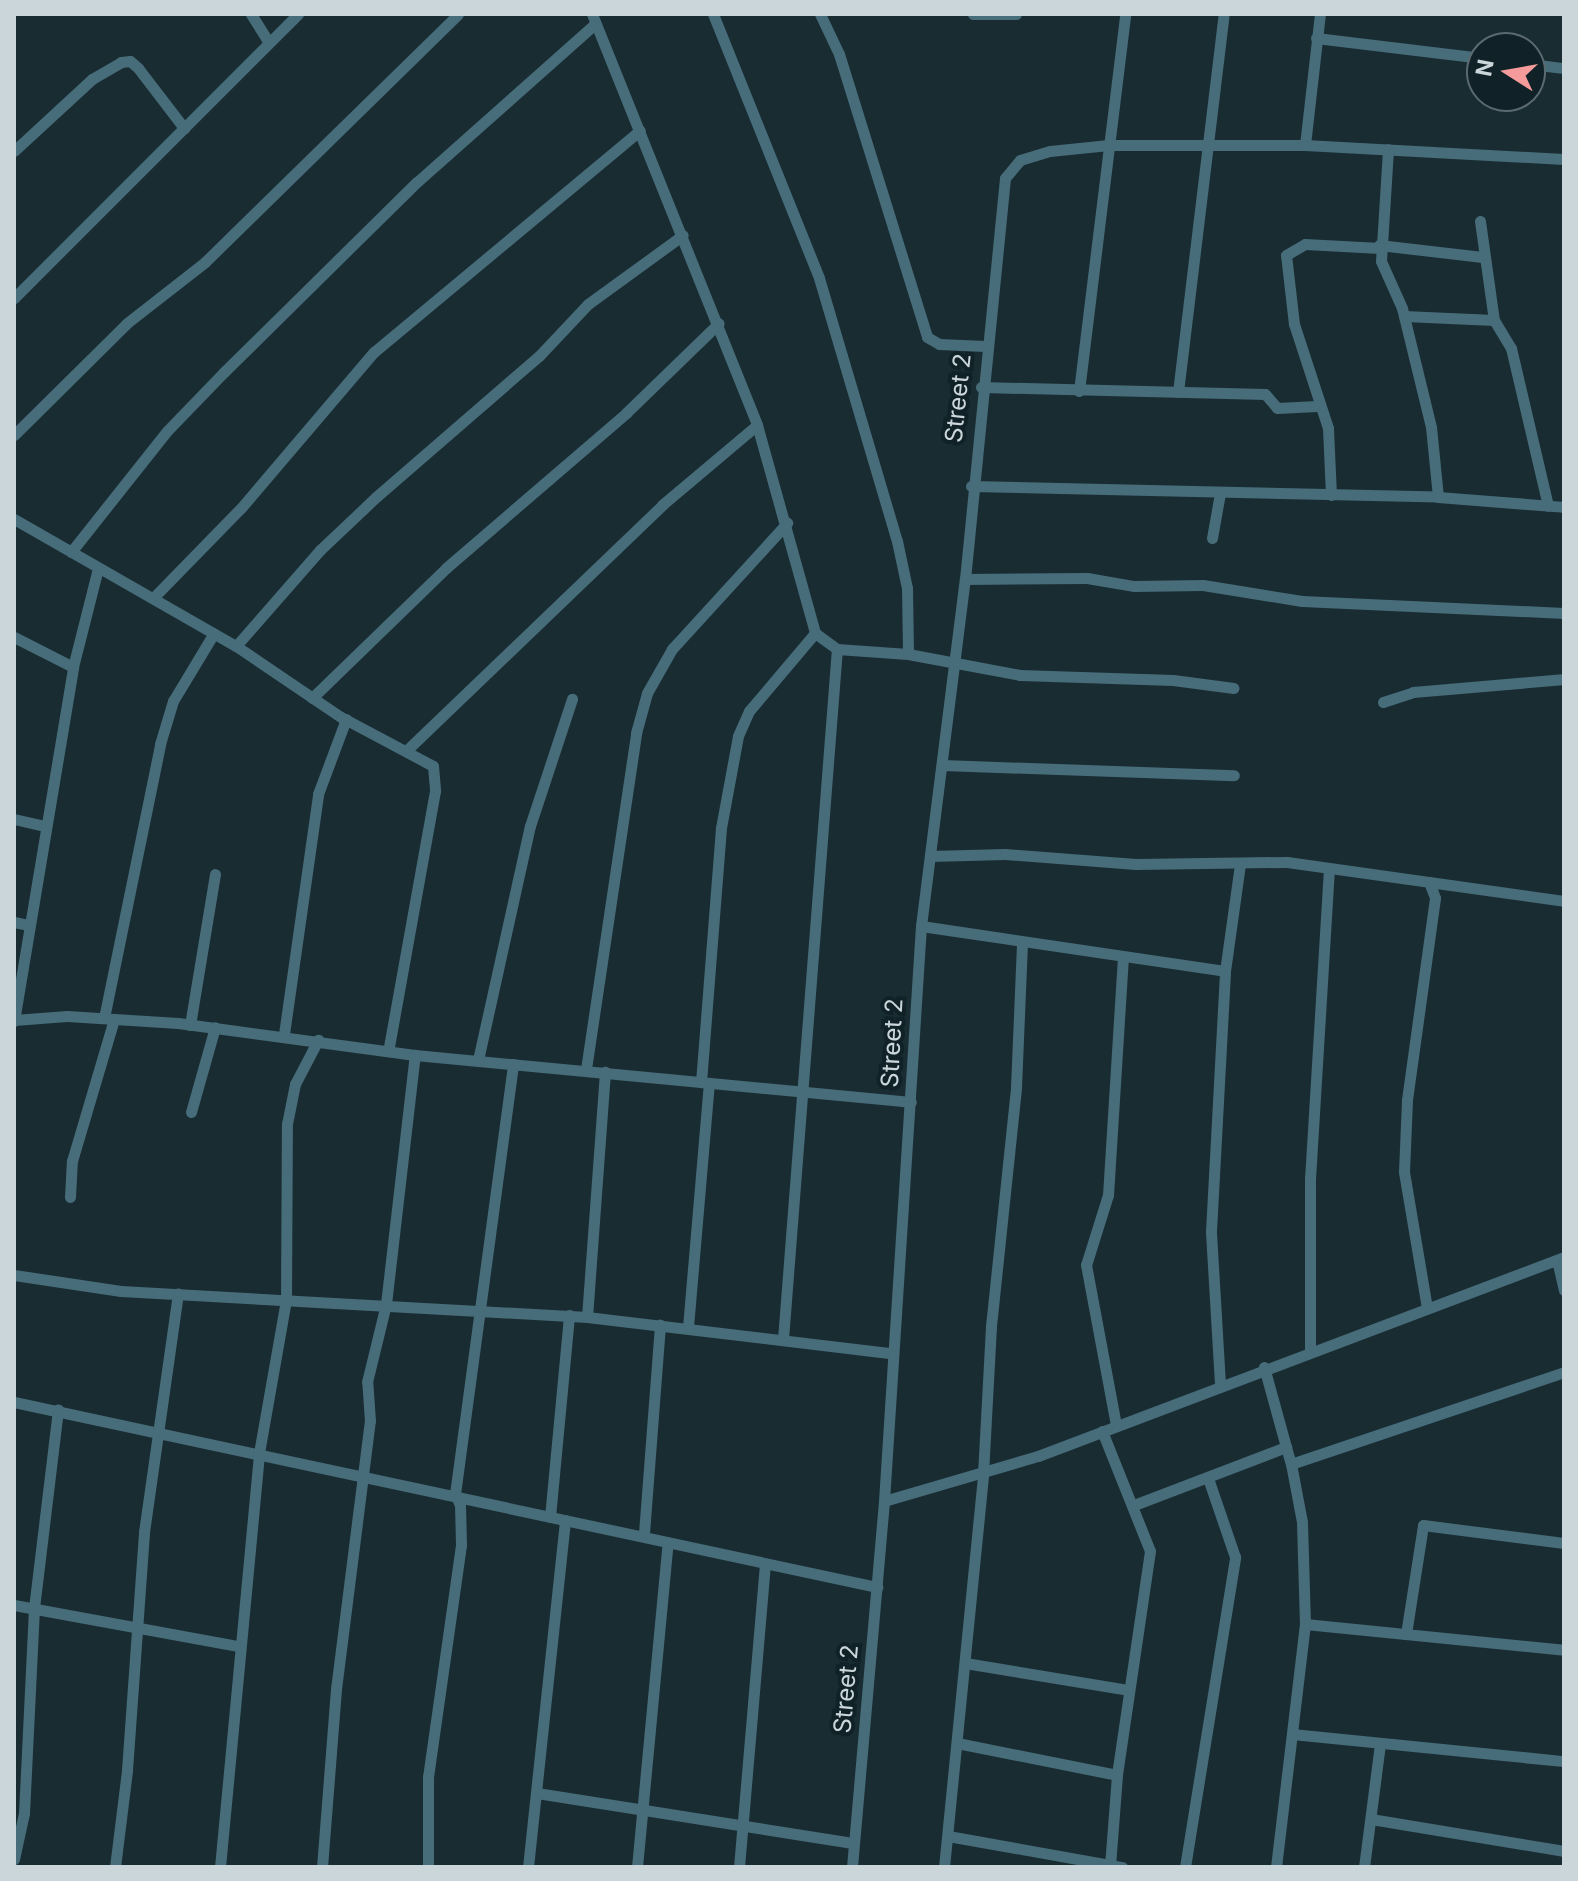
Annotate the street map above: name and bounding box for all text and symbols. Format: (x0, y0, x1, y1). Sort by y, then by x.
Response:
north arrow (1466, 32, 1546, 112)
text: N (1470, 57, 1499, 79)
street label: Street 2 (939, 352, 977, 444)
street label: Street 2 (875, 998, 909, 1088)
street label: Street 2 (828, 1643, 864, 1735)

